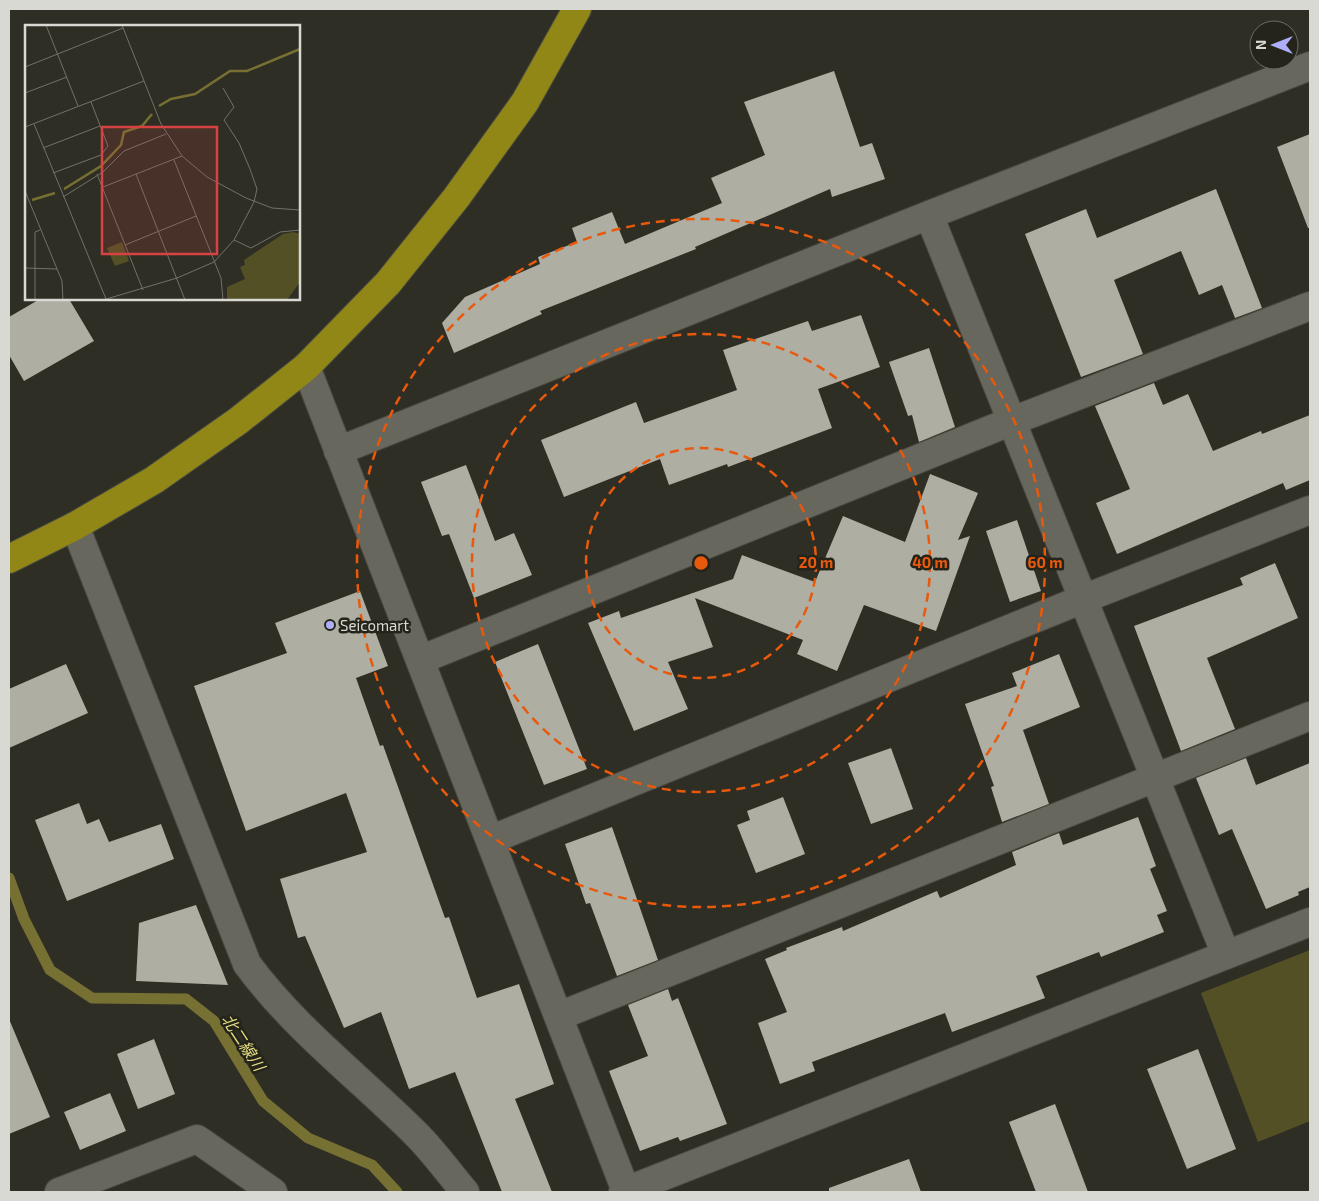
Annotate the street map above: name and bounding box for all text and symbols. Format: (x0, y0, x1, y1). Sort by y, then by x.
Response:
north arrow (1249, 20, 1299, 70)
inset map (25, 25, 300, 300)
text: N (1252, 40, 1269, 50)
text: 20 m (799, 553, 833, 571)
text: 40 m (912, 553, 948, 571)
text: 60 m (1028, 553, 1062, 571)
centre of rings (692, 554, 710, 572)
place label: Seicomart (340, 616, 409, 634)
marker: Seicomart (324, 619, 336, 631)
water label: 北二線川 (219, 1010, 270, 1076)

